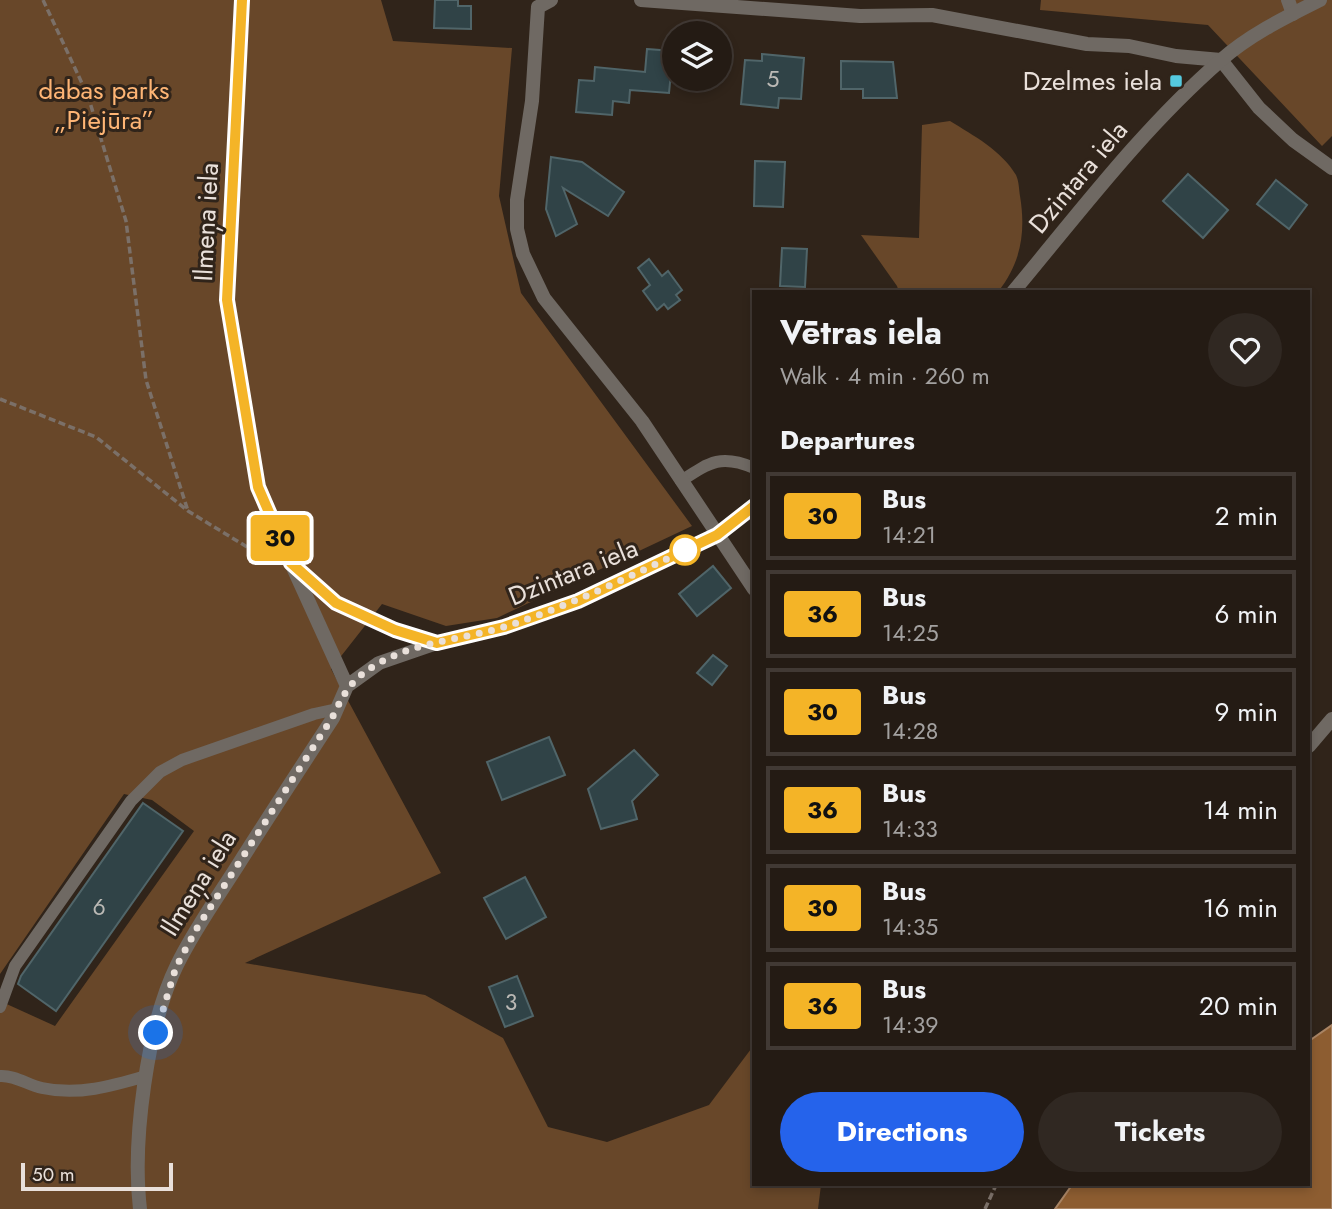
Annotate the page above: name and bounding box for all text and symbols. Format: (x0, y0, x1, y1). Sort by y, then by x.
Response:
map controls (662, 21, 732, 91)
button: layers (662, 21, 732, 91)
house number: 5 (767, 62, 780, 96)
place label: Dzelmes iela (1023, 62, 1162, 100)
park label: dabas parks „Piejūra” (38, 71, 170, 139)
marker: Dzelmes iela (1168, 73, 1184, 89)
street label: Dzintara iela (1020, 112, 1136, 242)
street label: Ilmeņa iela (184, 162, 228, 282)
text: Vētras iela (780, 309, 942, 356)
button: heart (1208, 313, 1282, 387)
text: Walk · 4 min · 260 m (780, 359, 990, 393)
text: Departures (780, 421, 915, 459)
text: Bus (882, 480, 926, 518)
text: 2 min (1215, 497, 1278, 535)
text: 30 (807, 498, 838, 533)
line badge: 30 (248, 515, 312, 561)
text: 14:21 (882, 518, 936, 552)
text: 30 (265, 520, 295, 555)
street label: Dzintara iela (503, 529, 643, 615)
unlabelled marker (670, 535, 700, 565)
text: Bus (882, 578, 926, 616)
text: 6 min (1215, 595, 1278, 633)
text: 36 (807, 596, 838, 631)
text: 14:25 (882, 616, 939, 650)
text: Bus (882, 676, 926, 714)
text: 9 min (1215, 693, 1278, 731)
text: 30 (807, 694, 838, 729)
text: 14:28 (882, 714, 938, 748)
text: Bus (882, 774, 926, 812)
text: 14 min (1203, 791, 1278, 829)
text: 36 (807, 792, 838, 827)
text: 14:33 (882, 812, 938, 846)
street label: Ilmeņa iela (150, 823, 246, 943)
text: Bus (882, 872, 926, 910)
text: 16 min (1203, 889, 1278, 927)
house number: 6 (92, 890, 106, 924)
text: 30 (807, 890, 838, 925)
text: 14:35 (882, 910, 938, 944)
text: Bus (882, 970, 926, 1008)
house number: 3 (505, 985, 517, 1019)
text: 20 min (1199, 987, 1278, 1025)
text: 36 (807, 988, 838, 1023)
text: 14:39 (882, 1008, 938, 1042)
your location (138, 1015, 173, 1050)
button: Directions (780, 1092, 1024, 1172)
button: Tickets (1038, 1092, 1282, 1172)
scale bar (21, 1160, 173, 1192)
text: 50 m (32, 1161, 75, 1188)

